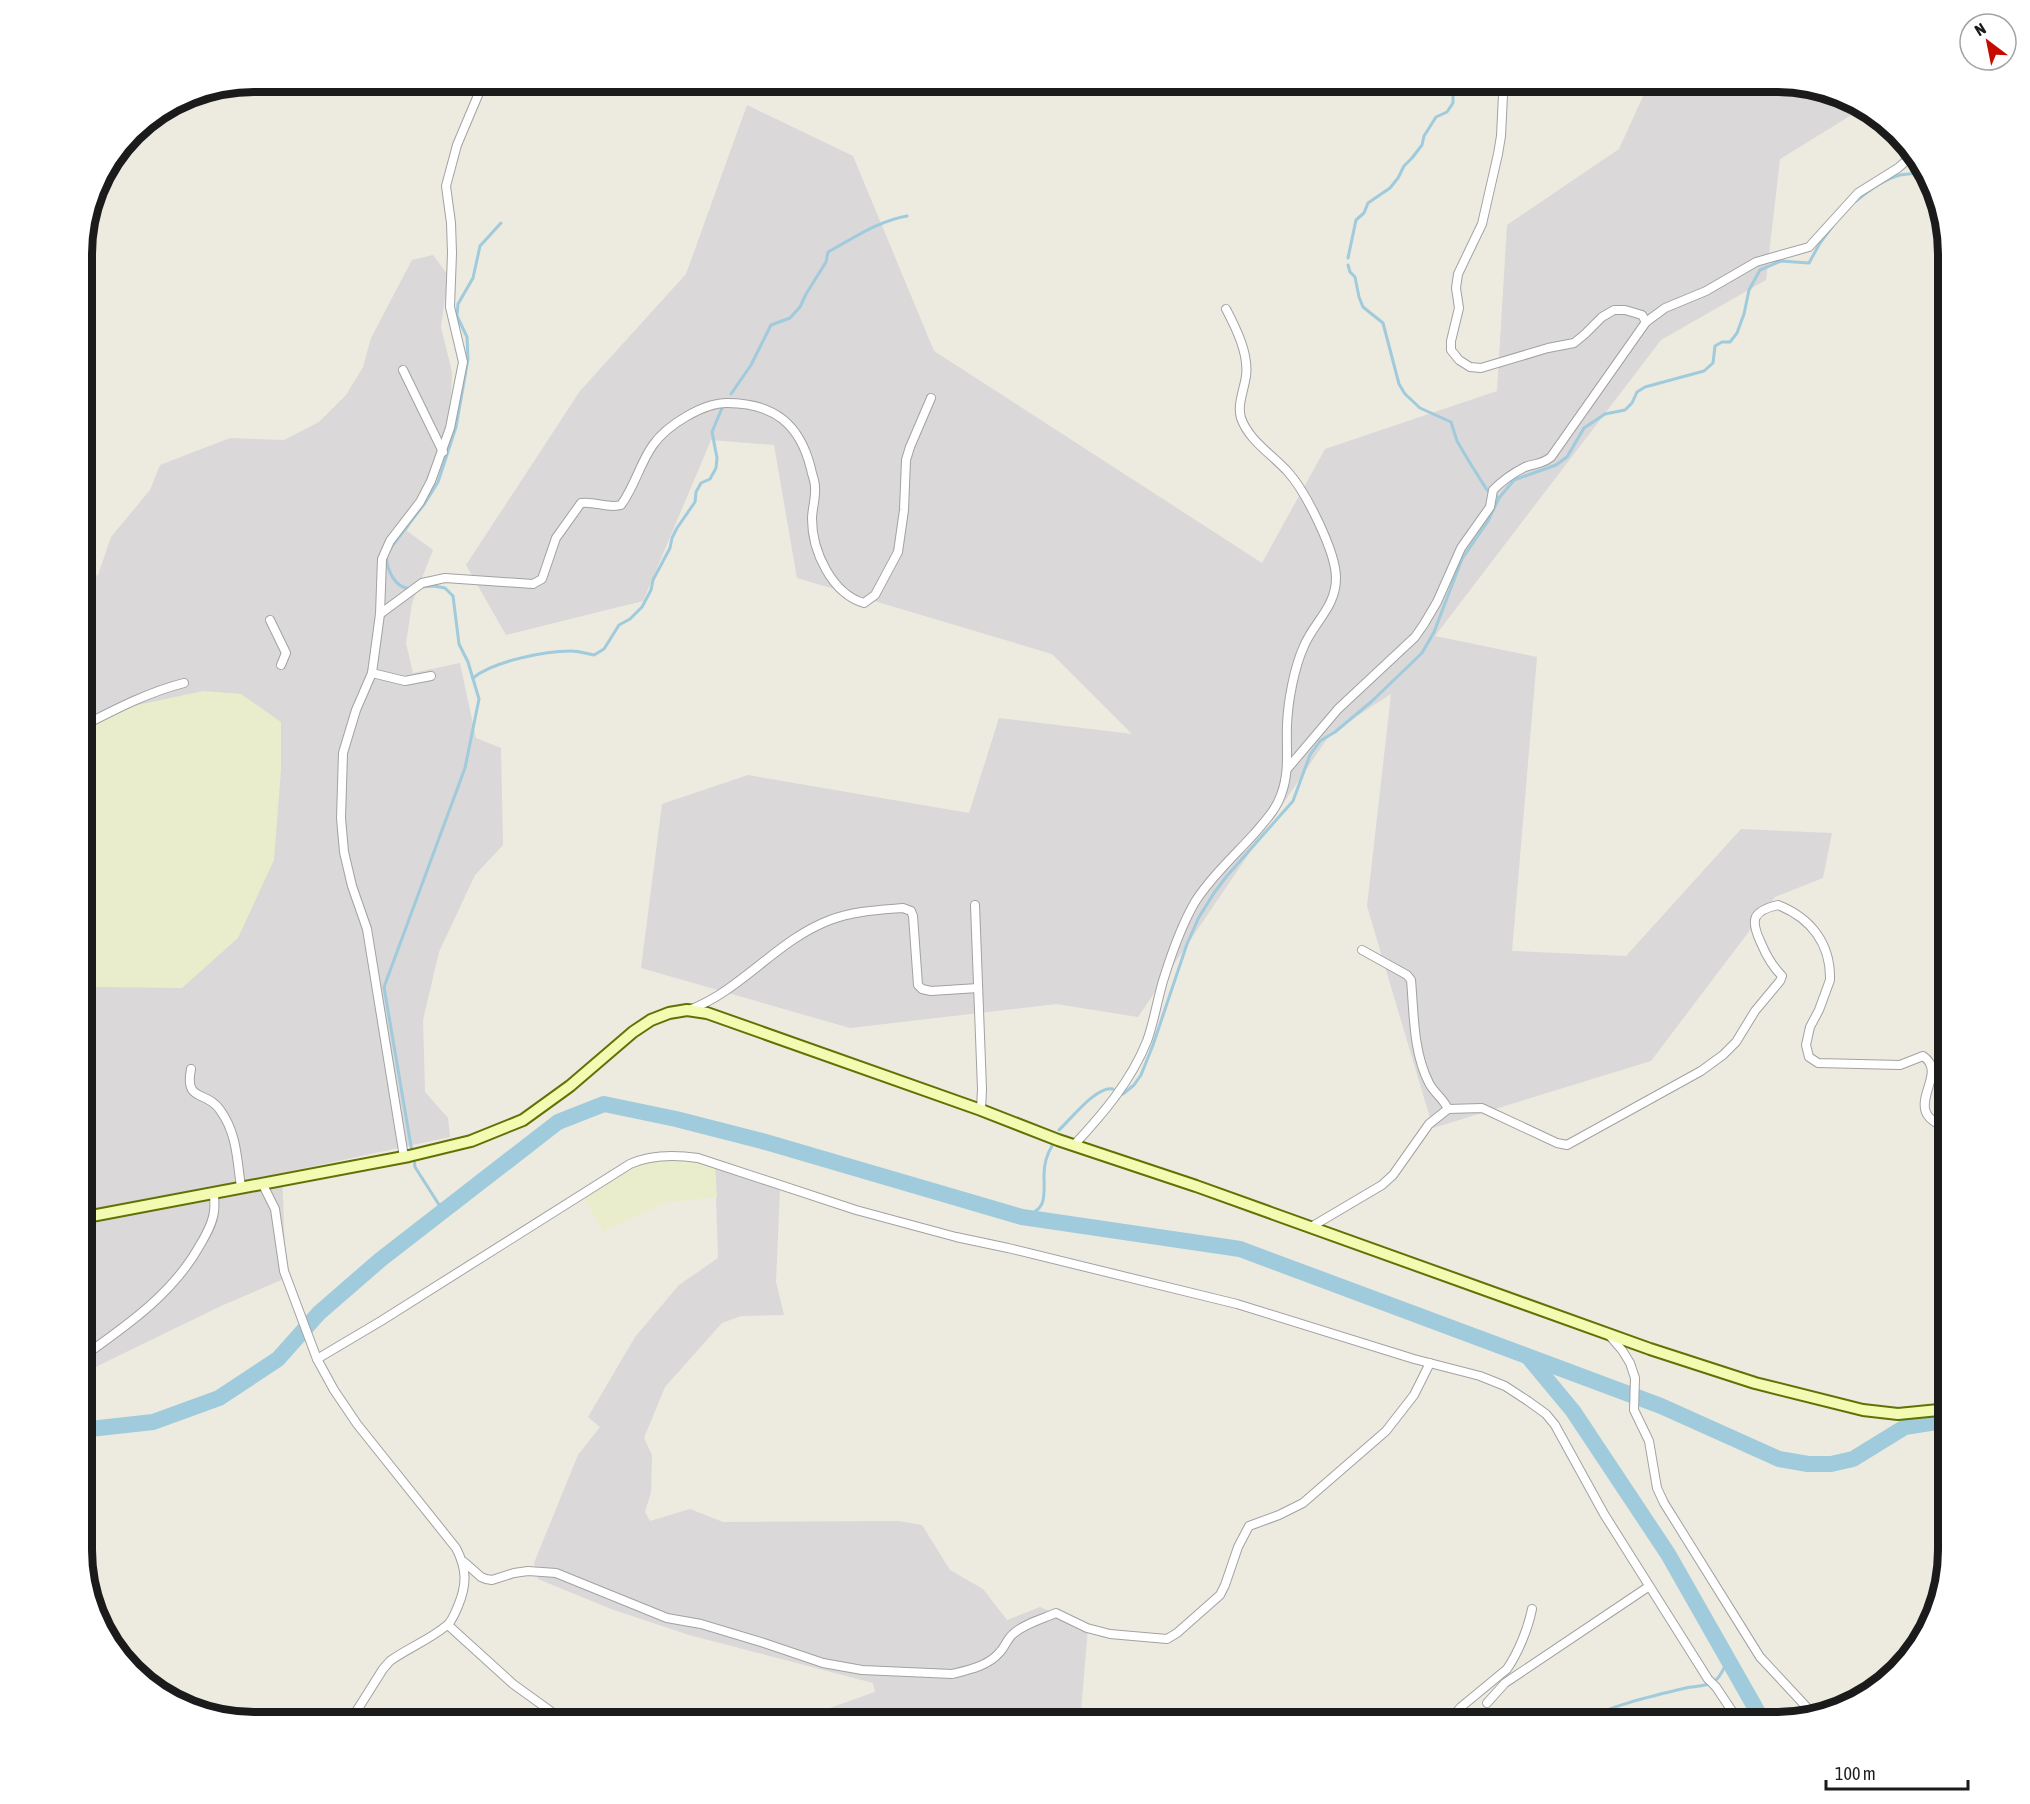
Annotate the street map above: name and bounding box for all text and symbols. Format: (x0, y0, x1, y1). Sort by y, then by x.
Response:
north arrow (1958, 12, 2018, 72)
text: N (1971, 19, 1989, 39)
scale bar (1826, 1753, 1968, 1791)
text: 100 m (1835, 1763, 1876, 1784)

